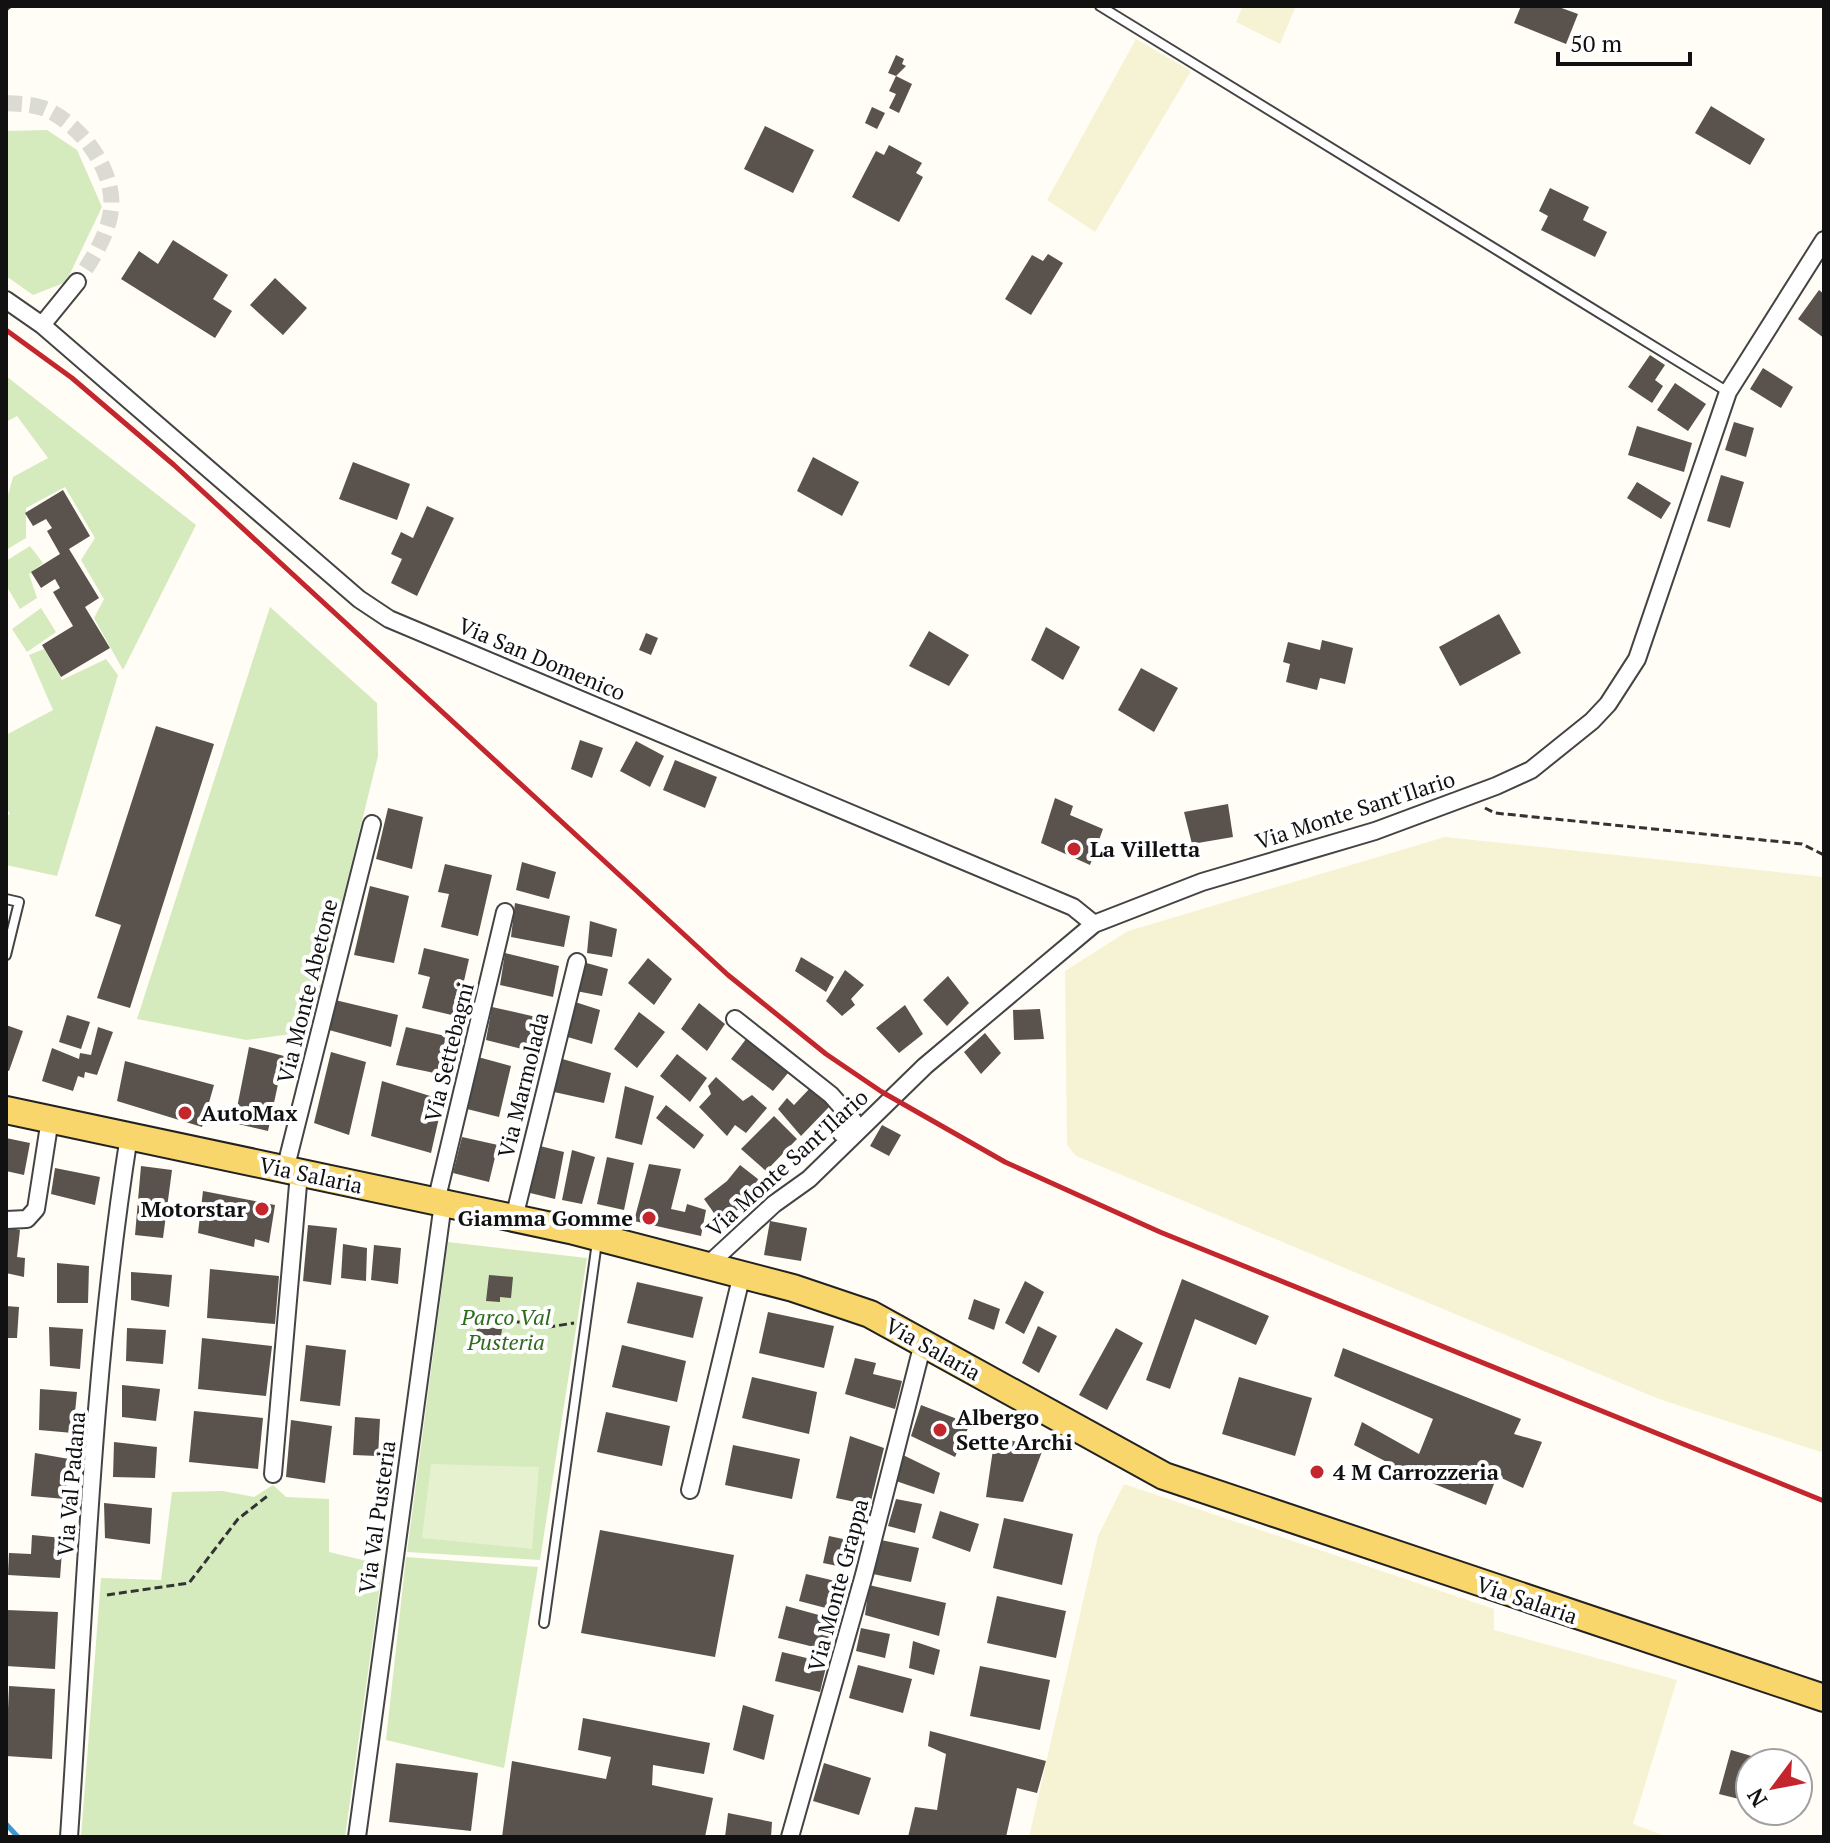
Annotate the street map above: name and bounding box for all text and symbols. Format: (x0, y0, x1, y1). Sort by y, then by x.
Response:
scale bar (1558, 16, 1690, 66)
text: 50 m (1570, 27, 1622, 59)
street label: Via San Domenico (454, 610, 630, 707)
street label: Via Monte Sant'Ilario (1251, 764, 1458, 855)
place label: La Villetta (1090, 834, 1200, 863)
marker: La Villetta (1065, 840, 1083, 858)
street label: Via Monte Abetone (270, 896, 343, 1086)
street label: Via Settebagni (417, 979, 480, 1125)
street label: Via Marmolada (490, 1009, 555, 1161)
street label: Via Monte Sant'Ilario (700, 1082, 874, 1243)
place label: AutoMax (201, 1098, 298, 1127)
marker: AutoMax (176, 1104, 194, 1122)
street label: Via Salaria (257, 1149, 365, 1200)
place label: Motorstar (141, 1194, 247, 1223)
marker: Motorstar (253, 1200, 271, 1218)
place label: Giamma Gomme (458, 1203, 633, 1232)
marker: Giamma Gomme (640, 1209, 658, 1227)
park label: Parco Val Pusteria (460, 1302, 551, 1356)
street label: Via Salaria (880, 1310, 986, 1387)
place label: Albergo Sette Archi (956, 1402, 1073, 1456)
street label: Via Val Padana (50, 1410, 91, 1558)
marker: Albergo Sette Archi (931, 1421, 949, 1439)
street label: Via Val Pusteria (351, 1438, 402, 1595)
place label: 4 M Carrozzeria (1333, 1457, 1499, 1486)
marker: 4 M Carrozzeria (1308, 1463, 1326, 1481)
street label: Via Monte Grappa (801, 1495, 875, 1674)
street label: Via Salaria (1473, 1569, 1582, 1630)
north arrow (1734, 1747, 1814, 1827)
text: N (1740, 1783, 1773, 1813)

